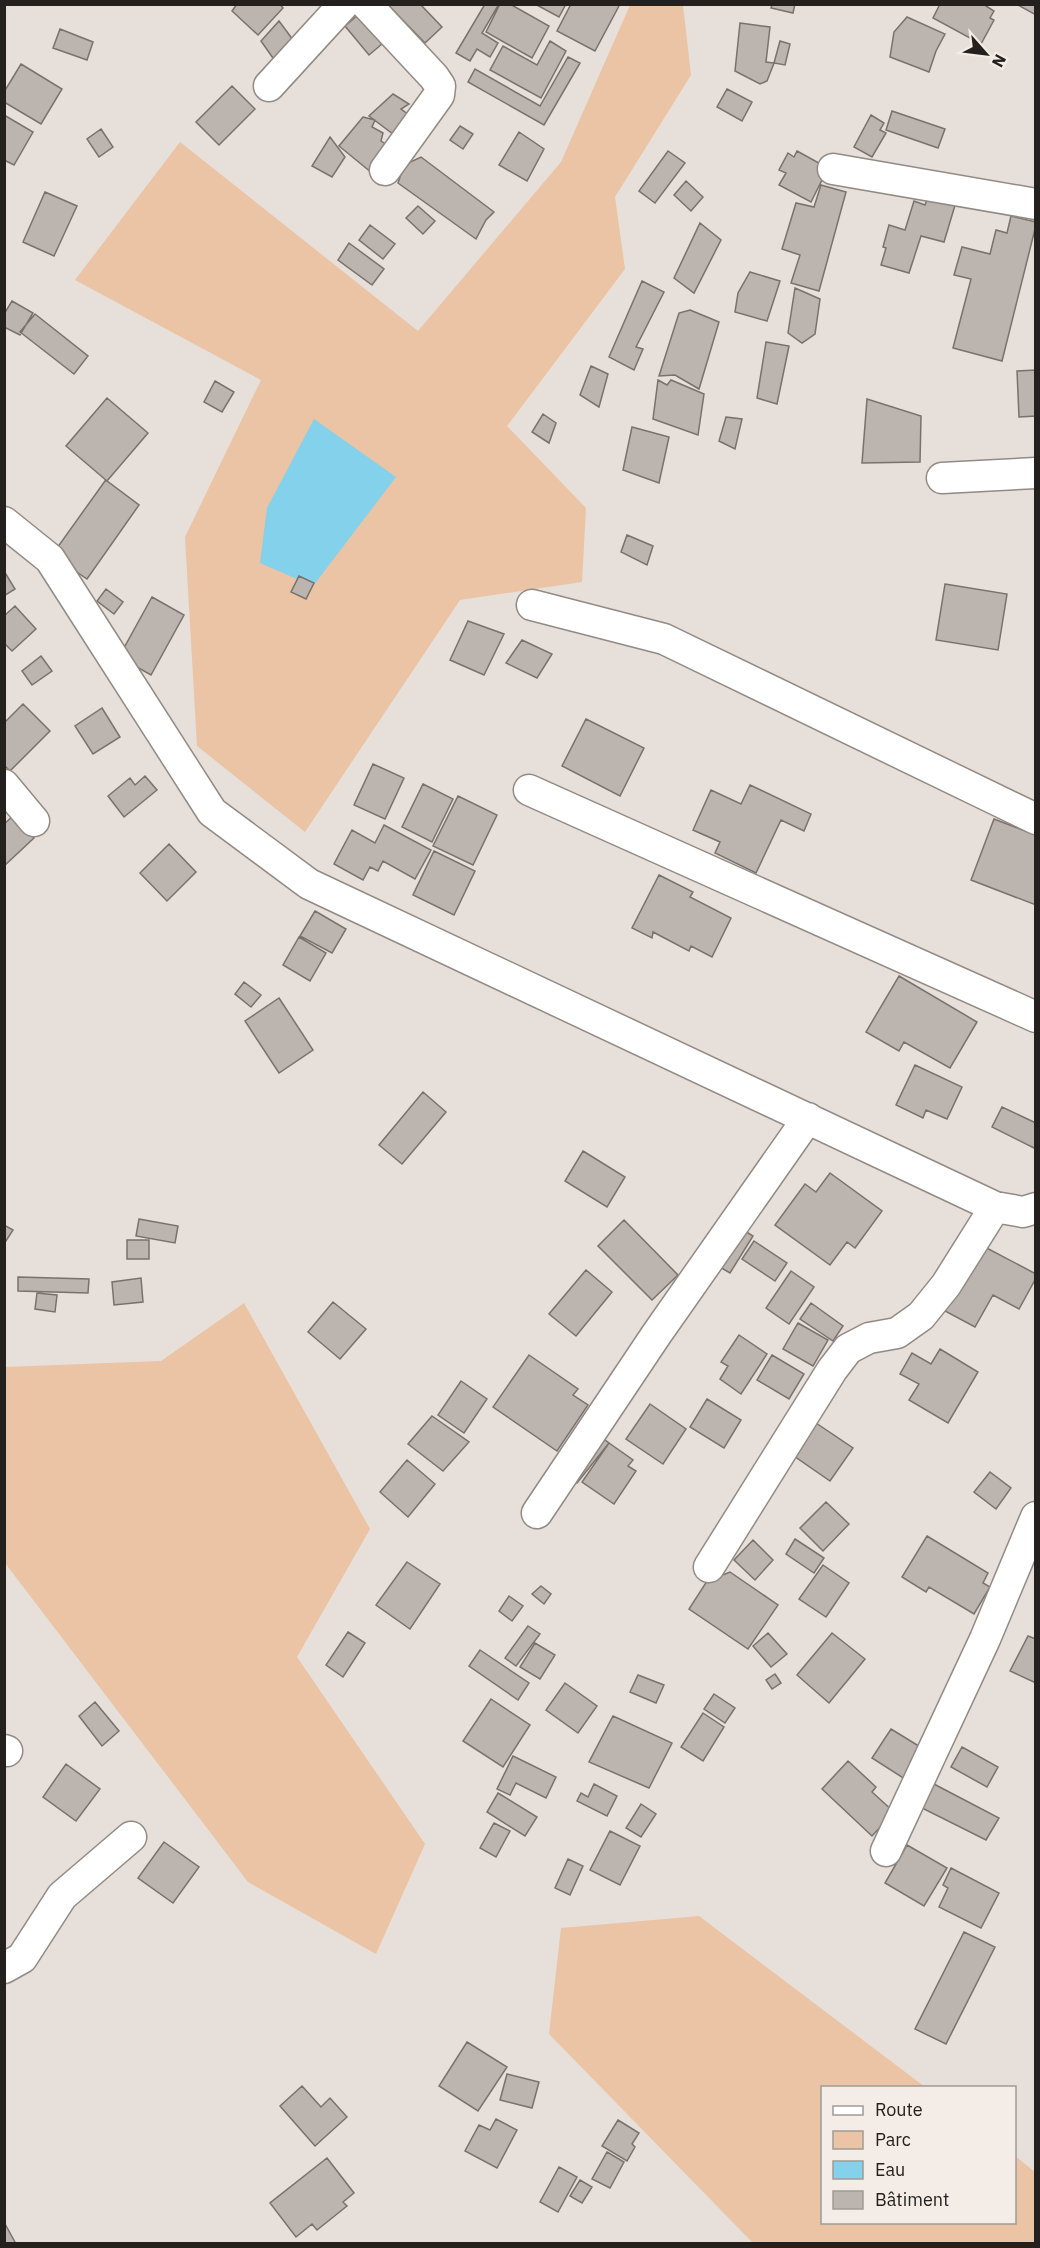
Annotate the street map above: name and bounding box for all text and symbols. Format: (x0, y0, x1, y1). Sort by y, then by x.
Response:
north arrow (956, 24, 1016, 84)
text: N (988, 51, 1011, 71)
legend (821, 2086, 1016, 2224)
text: Route (875, 2098, 923, 2121)
text: Parc (875, 2128, 911, 2151)
text: Eau (875, 2158, 905, 2181)
text: Bâtiment (875, 2188, 949, 2211)

